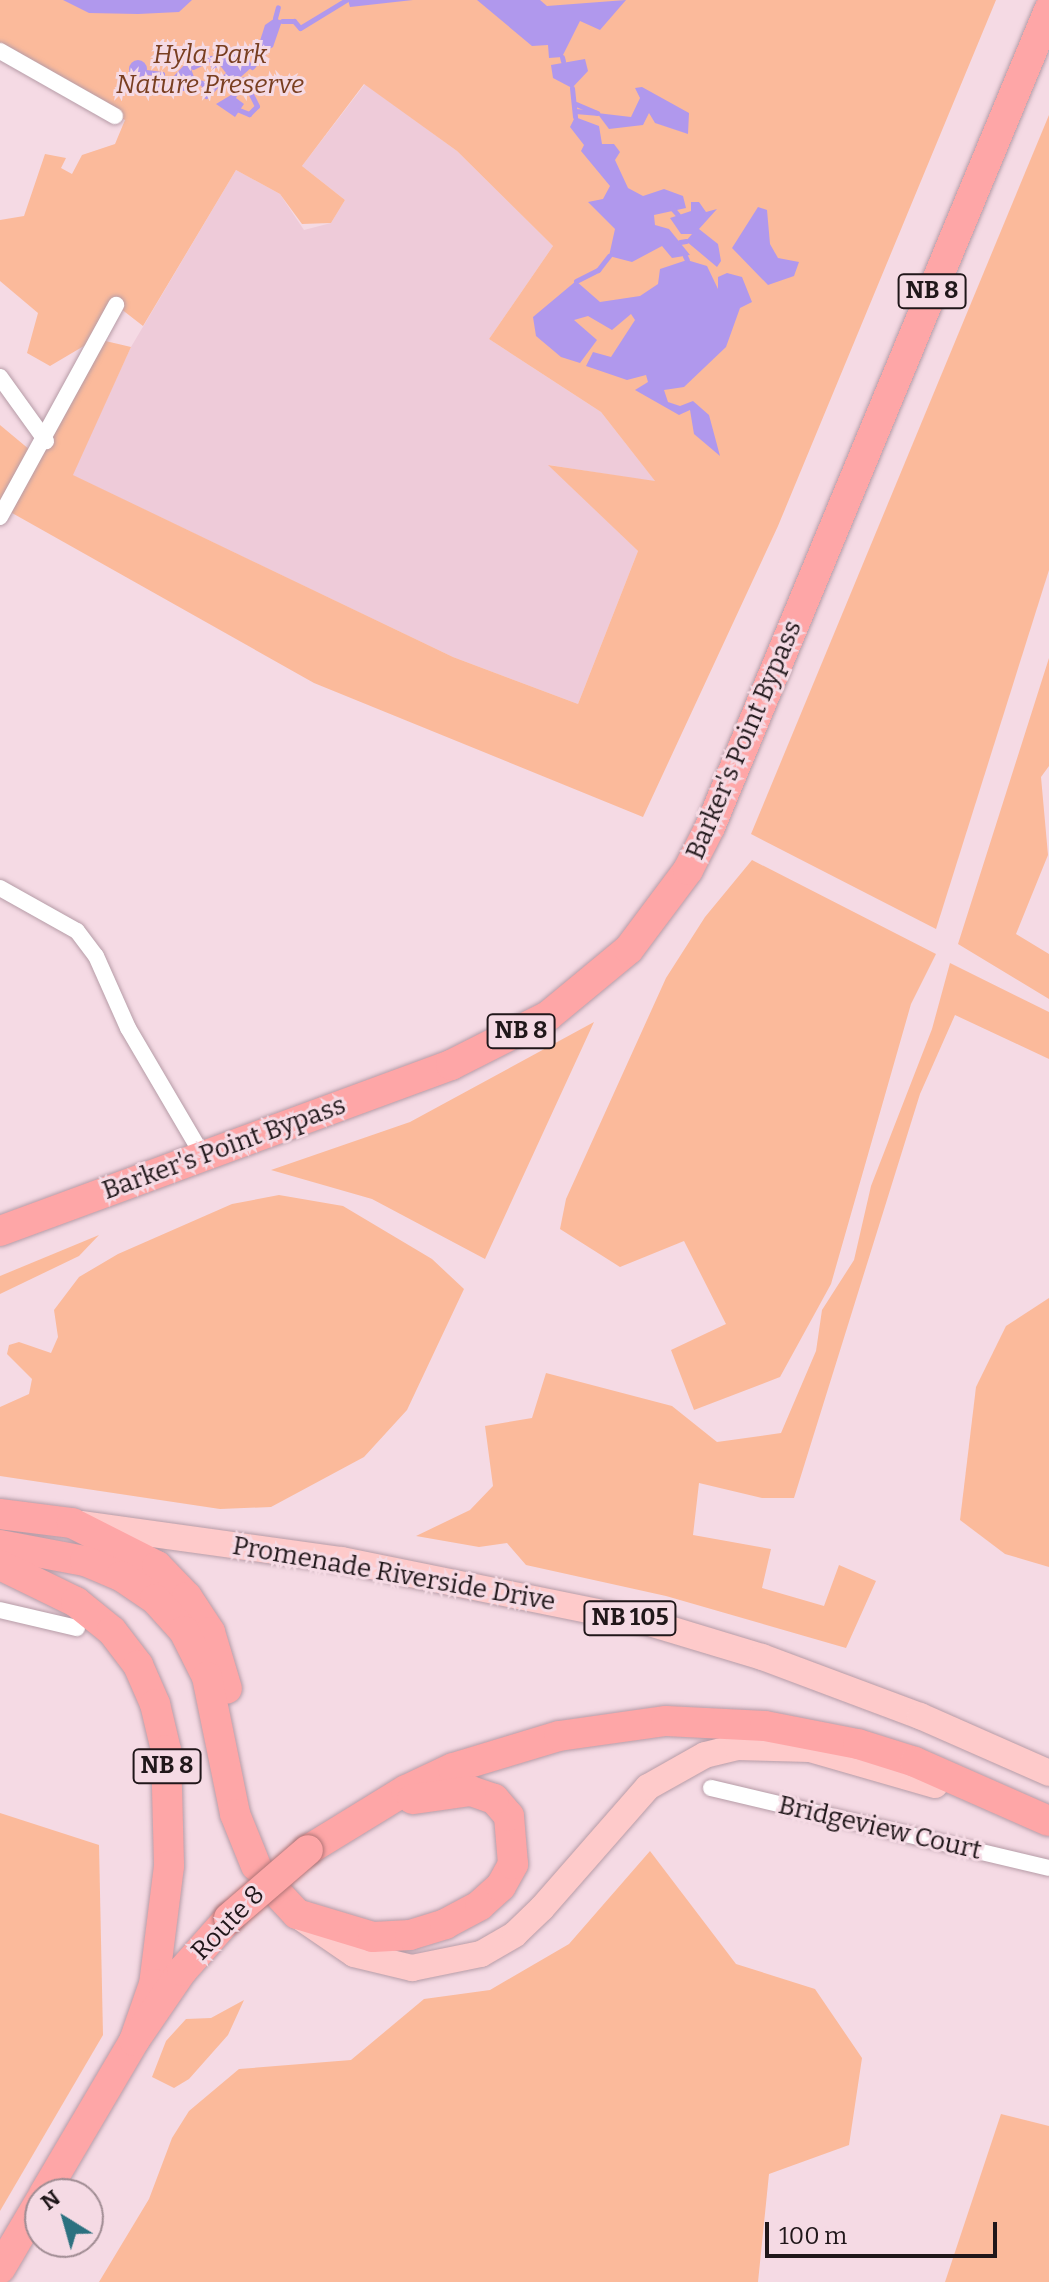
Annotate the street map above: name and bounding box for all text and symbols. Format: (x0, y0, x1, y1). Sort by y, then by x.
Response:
park label: Hyla Park Nature Preserve (116, 39, 304, 100)
road number: NB 8 (896, 271, 968, 311)
street label: Barker's Point Bypass (680, 616, 808, 864)
road number: NB 8 (485, 1011, 557, 1051)
street label: Barker's Point Bypass (98, 1089, 350, 1207)
street label: Promenade Riverside Drive (230, 1530, 558, 1618)
road number: NB 105 (582, 1598, 678, 1638)
road number: NB 8 (131, 1746, 203, 1786)
street label: Bridgeview Court (775, 1789, 985, 1867)
street label: Route 8 (185, 1879, 271, 1967)
north arrow (24, 2178, 104, 2258)
text: N (36, 2184, 65, 2216)
scale bar (769, 2206, 1001, 2256)
text: 100 m (779, 2222, 847, 2250)

